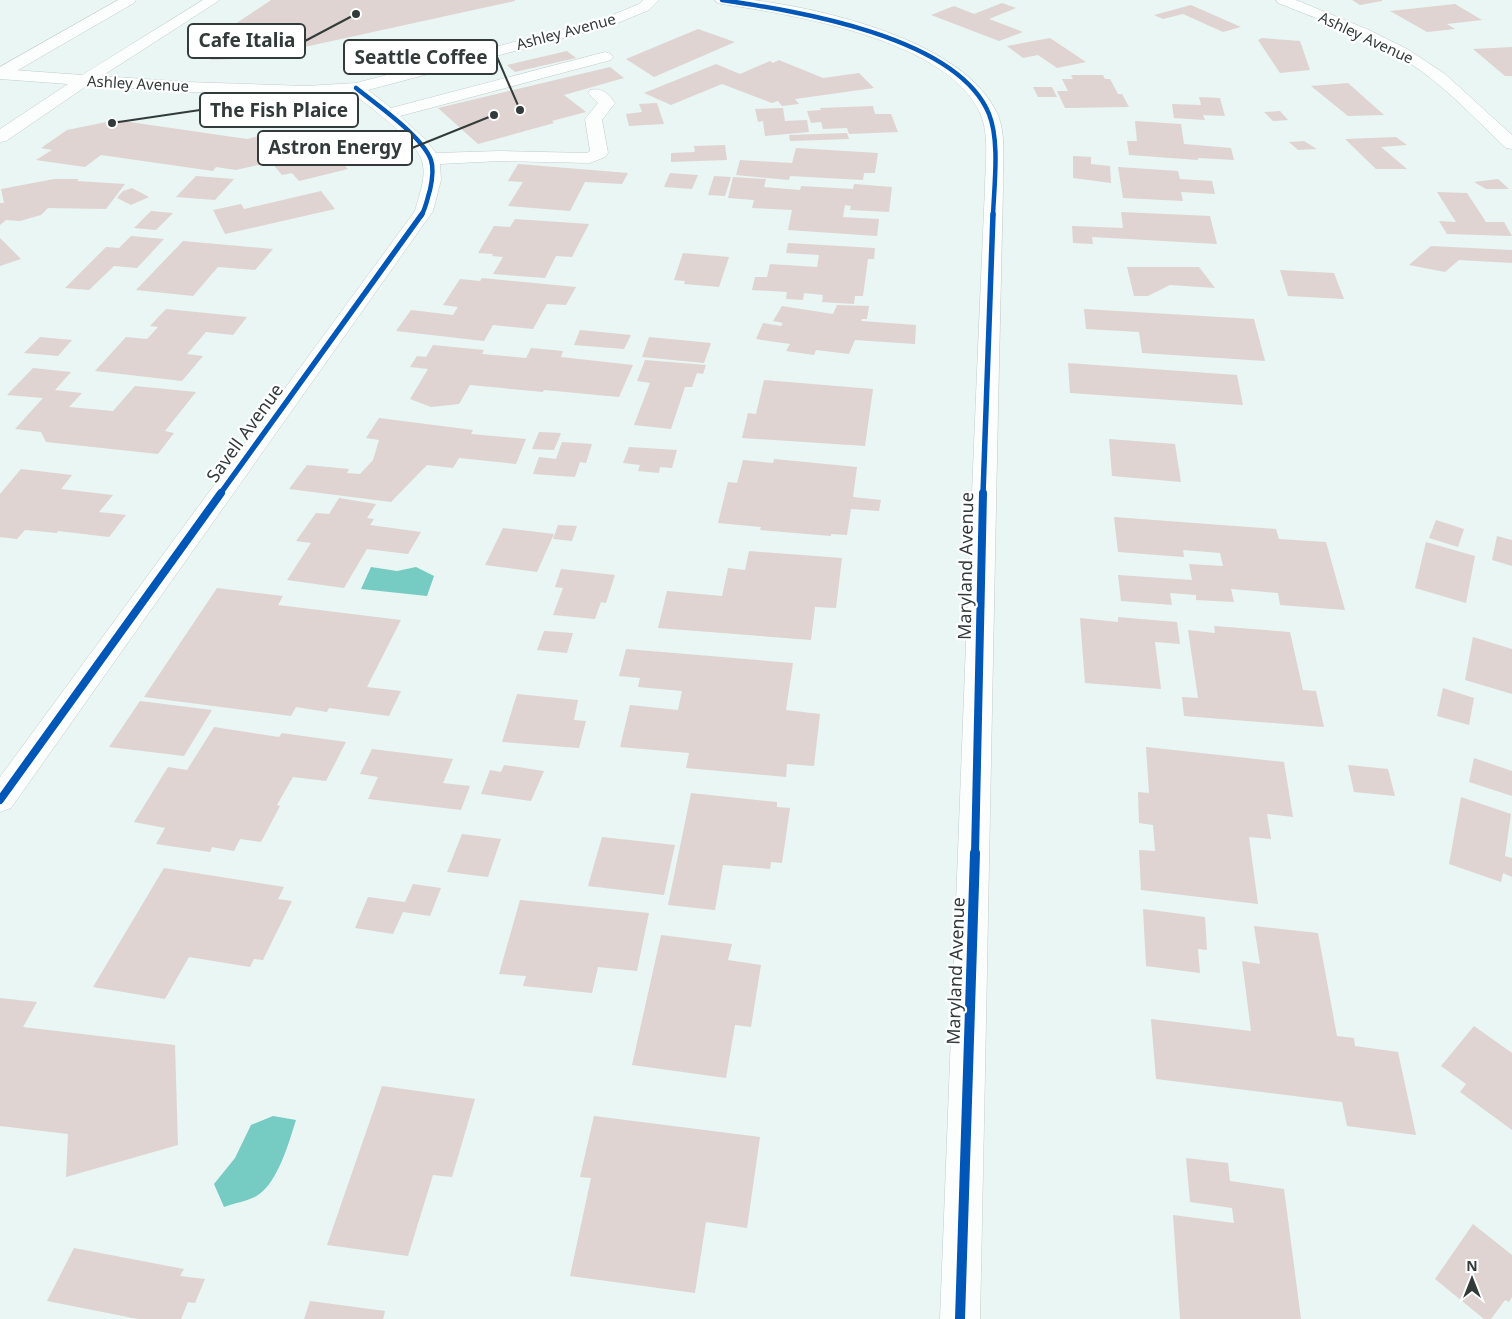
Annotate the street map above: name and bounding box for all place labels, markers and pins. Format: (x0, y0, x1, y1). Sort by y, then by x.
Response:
callout: Cafe Italia (188, 24, 305, 58)
callout: Seattle Coffee (344, 40, 497, 74)
callout: The Fish Plaice (200, 93, 358, 127)
callout: Astron Energy (258, 131, 412, 165)

